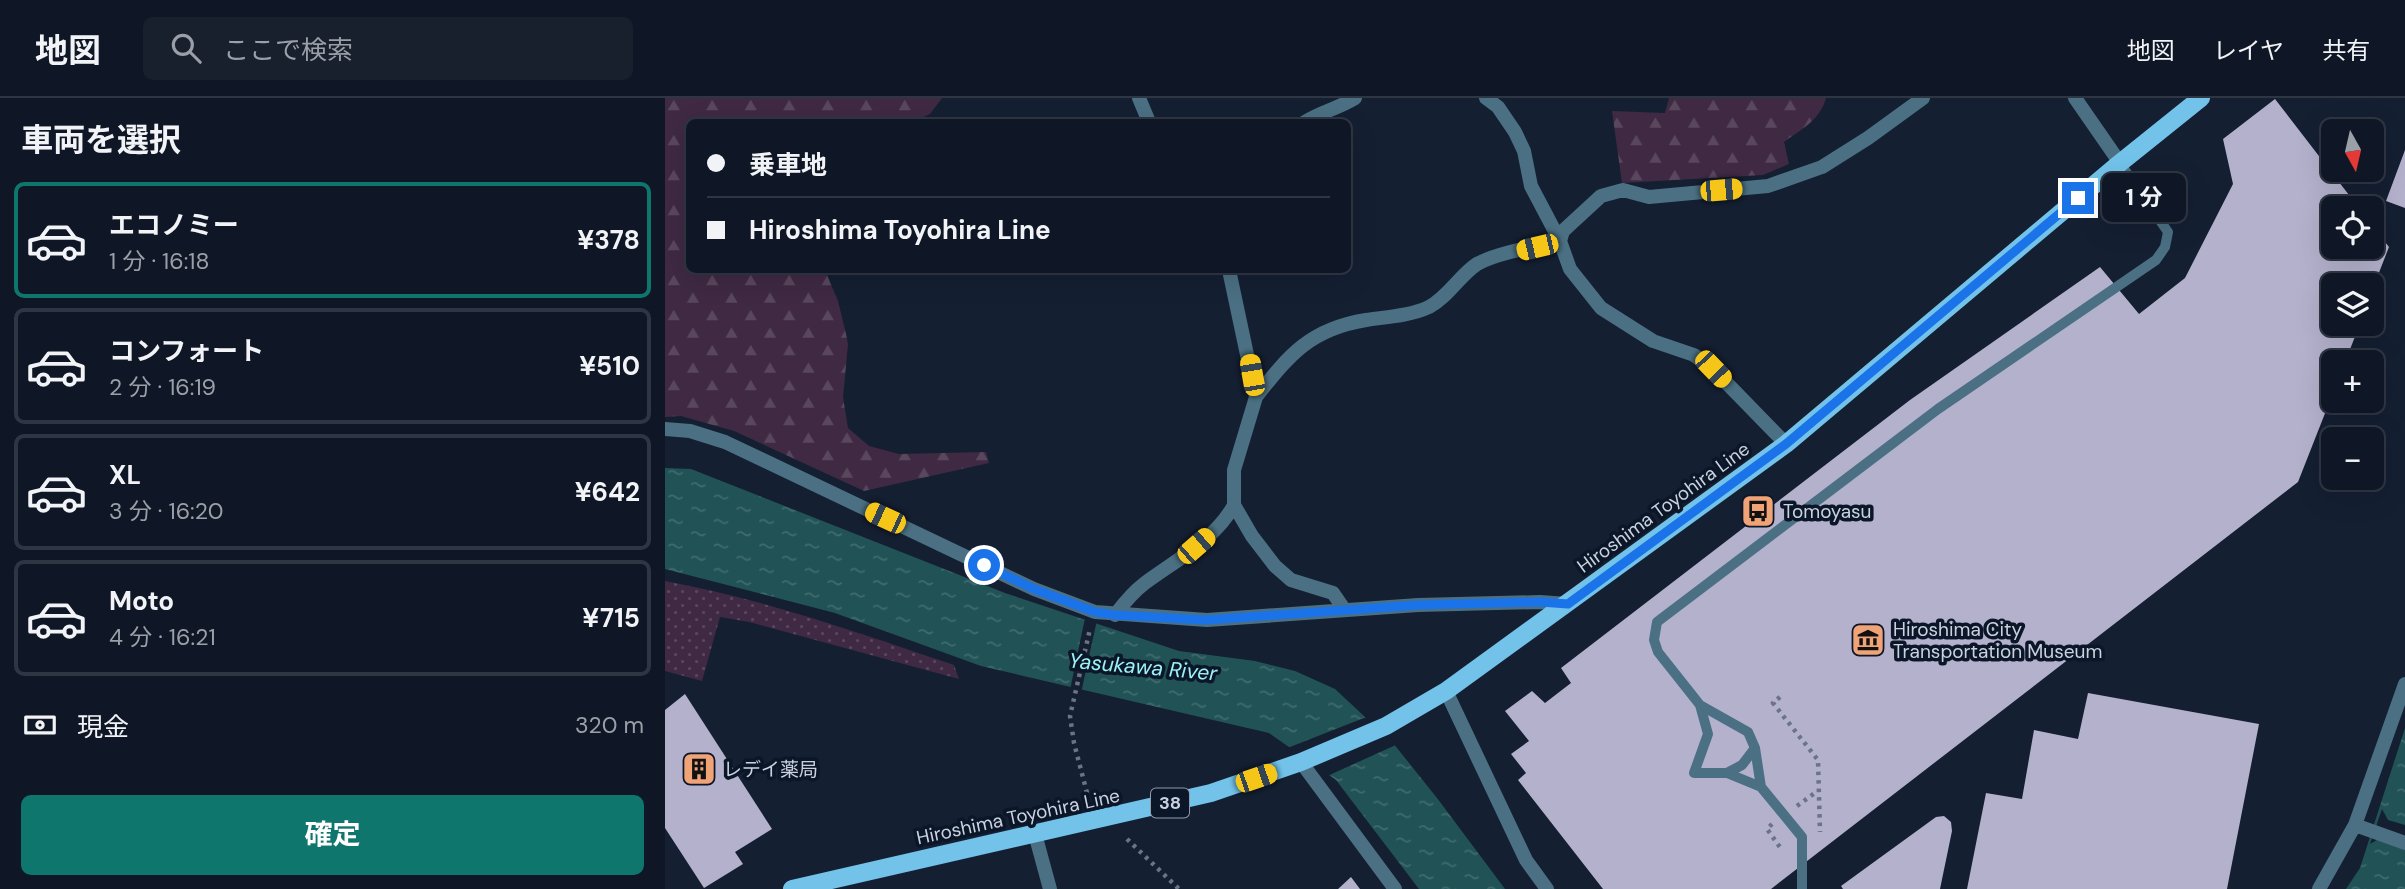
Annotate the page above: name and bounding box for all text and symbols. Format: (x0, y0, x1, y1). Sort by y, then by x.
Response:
search box (143, 17, 633, 80)
text: 地図 (35, 29, 101, 72)
icon: search (167, 29, 205, 67)
text: ここで検索 (223, 33, 353, 67)
text: 地図 (2127, 35, 2175, 66)
text: レイヤ (2213, 35, 2284, 66)
text: 共有 (2322, 35, 2370, 66)
text: 車両を選択 (21, 119, 181, 161)
north arrow (2321, 119, 2383, 182)
map controls (2321, 119, 2384, 490)
text: 乗車地 (749, 148, 827, 182)
callout: 1 分 (2103, 174, 2187, 222)
car (1700, 178, 1743, 202)
route end (2062, 182, 2094, 214)
text: 1 分 (2126, 182, 2162, 212)
button: locate (2321, 196, 2384, 259)
text: エコノミー (109, 208, 239, 242)
icon: car (25, 209, 88, 272)
text: Hiroshima Toyohira Line (749, 213, 1051, 247)
text: ¥378 (577, 223, 640, 257)
car (1515, 232, 1560, 262)
text: 1 分 · 16:18 (109, 246, 210, 276)
button: layers (2321, 273, 2384, 336)
text: コンフォート (109, 334, 264, 368)
icon: car (25, 335, 88, 398)
car (1691, 347, 1736, 391)
text: ¥510 (579, 349, 640, 383)
button: + (2321, 350, 2384, 413)
car (1239, 352, 1266, 398)
text: 2 分 · 16:19 (109, 372, 216, 402)
button: − (2321, 427, 2384, 490)
street label: Hiroshima Toyohira Line (1572, 436, 1755, 578)
text: XL (109, 458, 141, 492)
icon: car (25, 461, 88, 524)
text: ¥642 (575, 475, 640, 509)
bus stop icon: Tomoyasu (1739, 492, 1777, 530)
text: 3 分 · 16:20 (109, 496, 224, 526)
place label: Tomoyasu (1783, 499, 1871, 524)
car (862, 500, 909, 536)
car (1174, 524, 1219, 568)
route start (968, 549, 1000, 581)
text: Moto (109, 584, 174, 618)
icon: car (25, 587, 88, 650)
text: ¥715 (582, 601, 640, 635)
place label: Hiroshima City Transportation Museum (1893, 617, 2102, 664)
museum icon: Hiroshima City Transportation Museum (1849, 621, 1887, 659)
text: 4 分 · 16:21 (109, 622, 216, 652)
water label: Yasukawa River (1068, 647, 1220, 688)
icon: cash (21, 706, 59, 744)
text: 現金 (77, 710, 129, 744)
text: 320 m (575, 710, 644, 740)
building icon: レデイ薬局 (680, 750, 718, 788)
place label: レデイ薬局 (723, 757, 818, 782)
car (1233, 761, 1280, 795)
street label: Hiroshima Toyohira Line (914, 783, 1122, 850)
road number: 38 (1151, 788, 1189, 818)
button: 確定 (21, 795, 644, 875)

